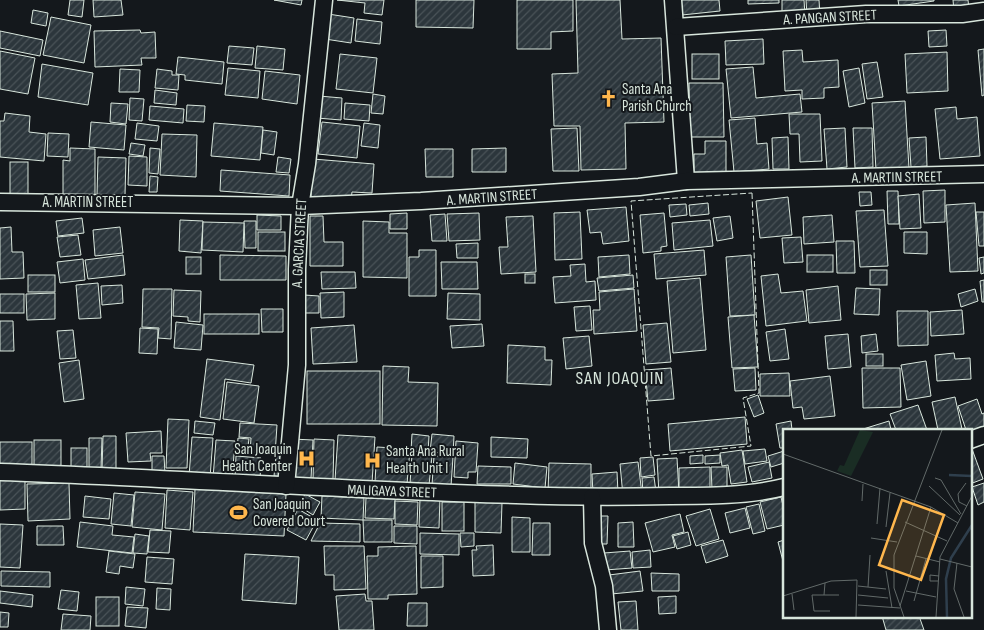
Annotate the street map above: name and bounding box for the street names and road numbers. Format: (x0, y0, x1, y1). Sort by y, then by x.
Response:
street label: A. PANGAN STREET (782, 6, 877, 29)
street label: A. MARTIN STREET (850, 167, 943, 188)
street label: A. MARTIN STREET (445, 185, 538, 210)
street label: A. MARTIN STREET (42, 193, 133, 212)
street label: A. GARCIA STREET (288, 198, 311, 289)
street label: MALIGAYA STREET (347, 480, 437, 503)

